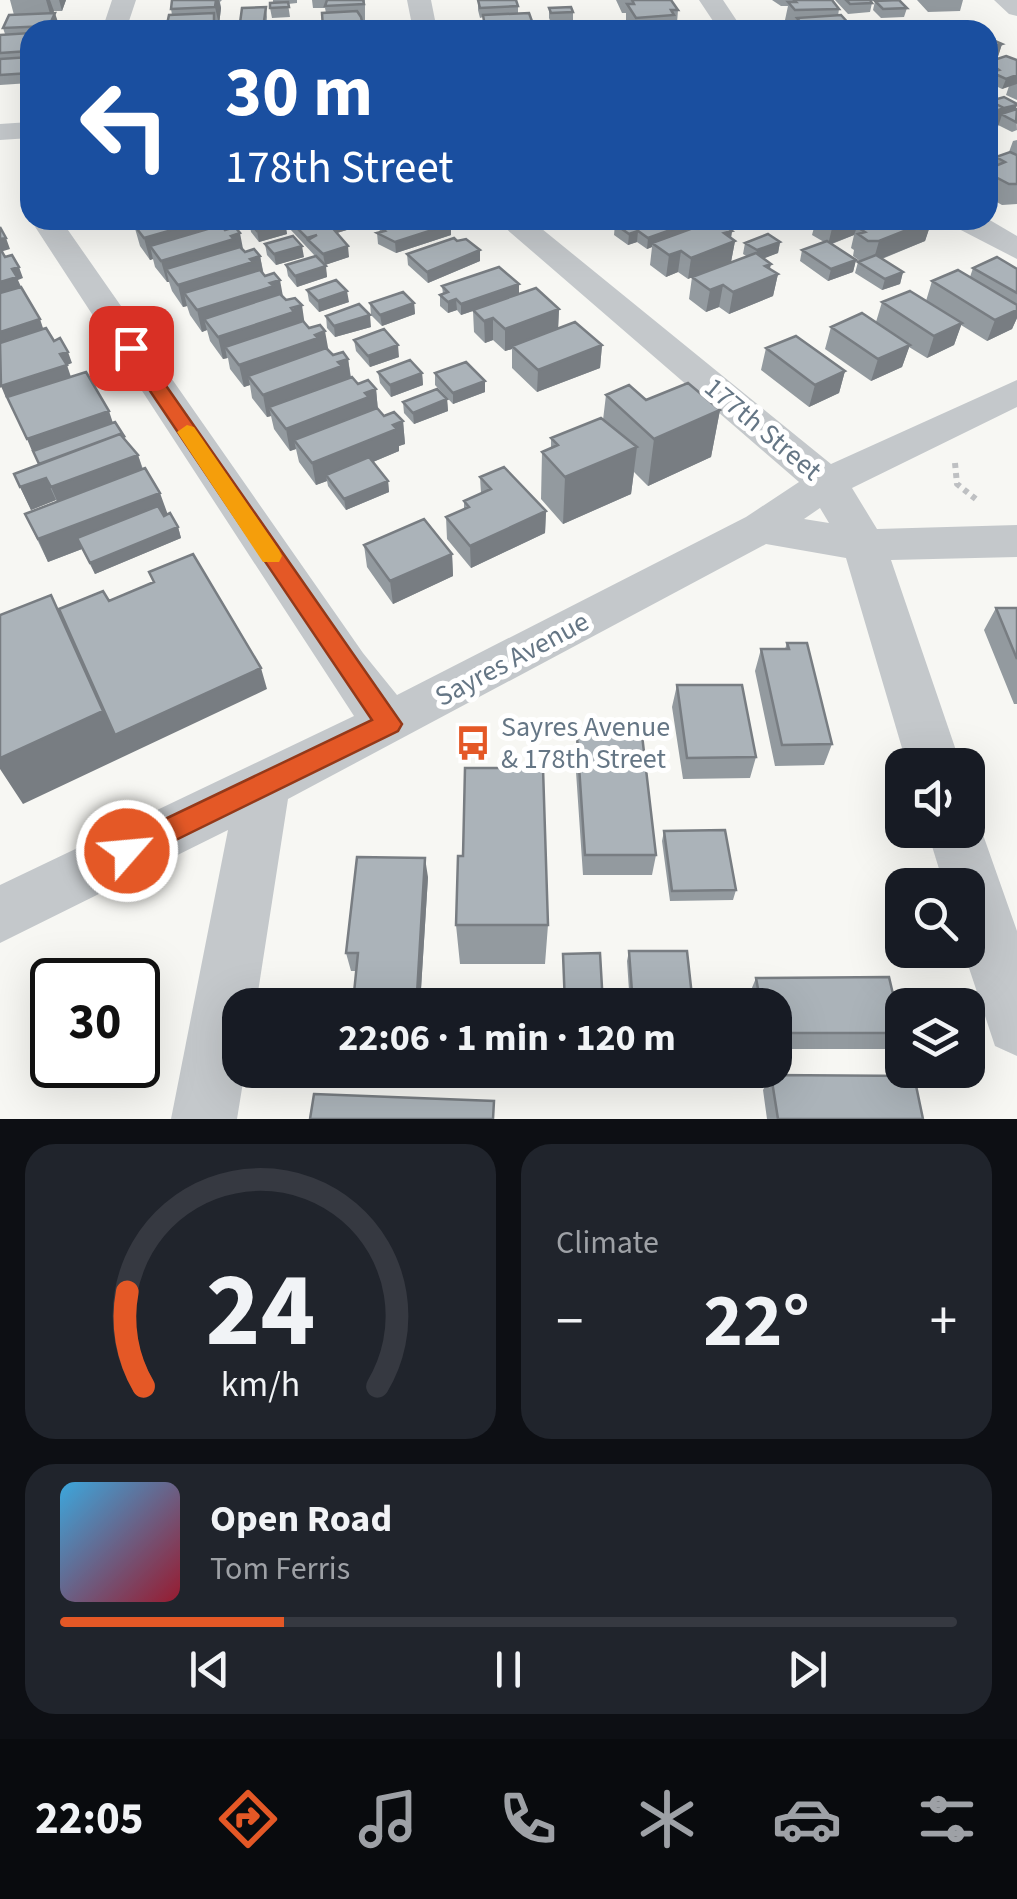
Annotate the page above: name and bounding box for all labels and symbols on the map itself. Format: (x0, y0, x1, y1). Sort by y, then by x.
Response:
pin (89, 306, 174, 391)
street label: 177th Street (696, 368, 831, 490)
street label: Sayres Avenue (428, 602, 596, 716)
place label: Sayres Avenue & 178th Street (501, 707, 670, 779)
bus stop icon: Sayres Avenue & 178th Street (454, 724, 492, 762)
position arrow (75, 799, 179, 903)
speed limit sign: 30 (30, 958, 160, 1088)

